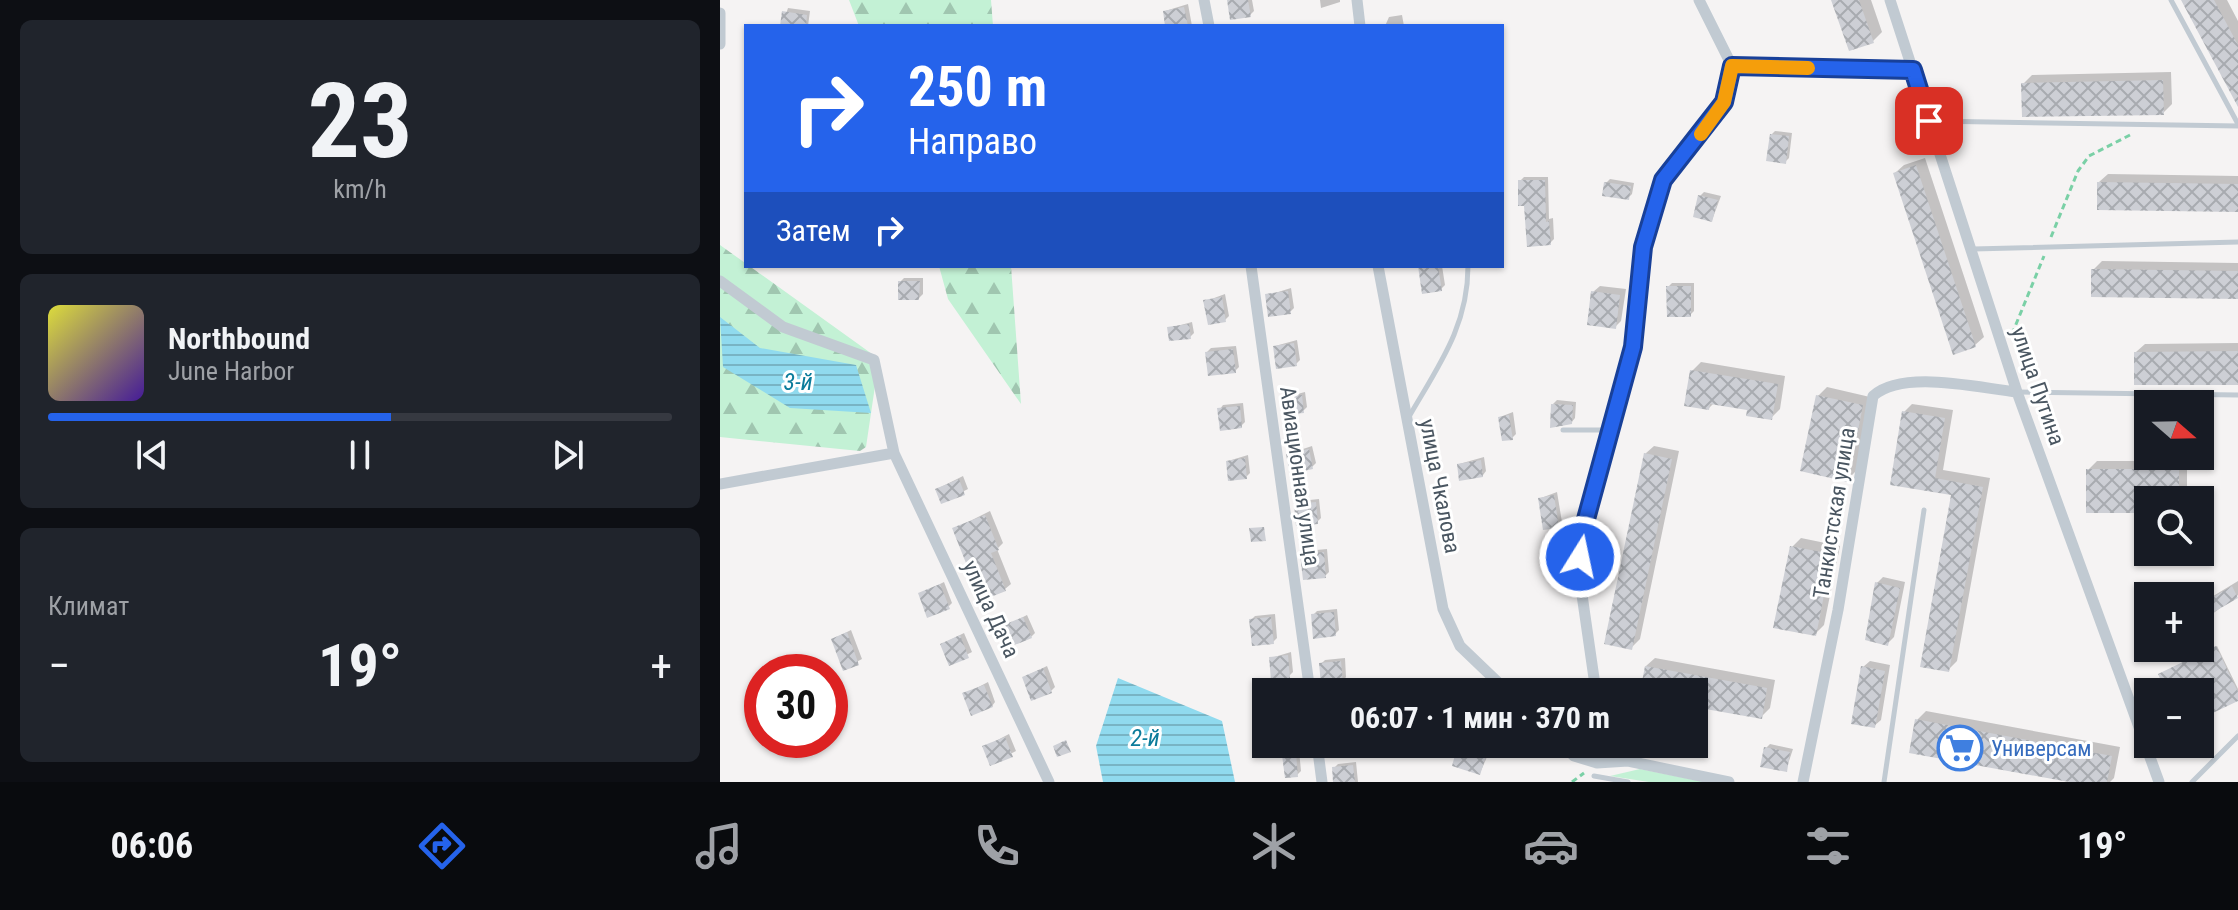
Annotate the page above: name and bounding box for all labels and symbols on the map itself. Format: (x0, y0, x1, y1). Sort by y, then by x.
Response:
pin (1895, 87, 1963, 155)
street label: улица Путина (2006, 324, 2070, 448)
water label: 3-й (783, 368, 813, 396)
street label: Авиационная улица (1275, 385, 1325, 567)
north arrow (2134, 390, 2214, 470)
street label: улица Чкалова (1415, 417, 1465, 555)
street label: Танкистская улица (1808, 426, 1860, 600)
position arrow (1538, 515, 1622, 599)
street label: улица Дача (958, 556, 1024, 662)
speed limit sign: 30 (744, 654, 848, 758)
water label: 2-й (1130, 724, 1160, 752)
supermarket icon: Универсам (1936, 724, 1984, 772)
place label: Универсам (1991, 736, 2092, 761)

